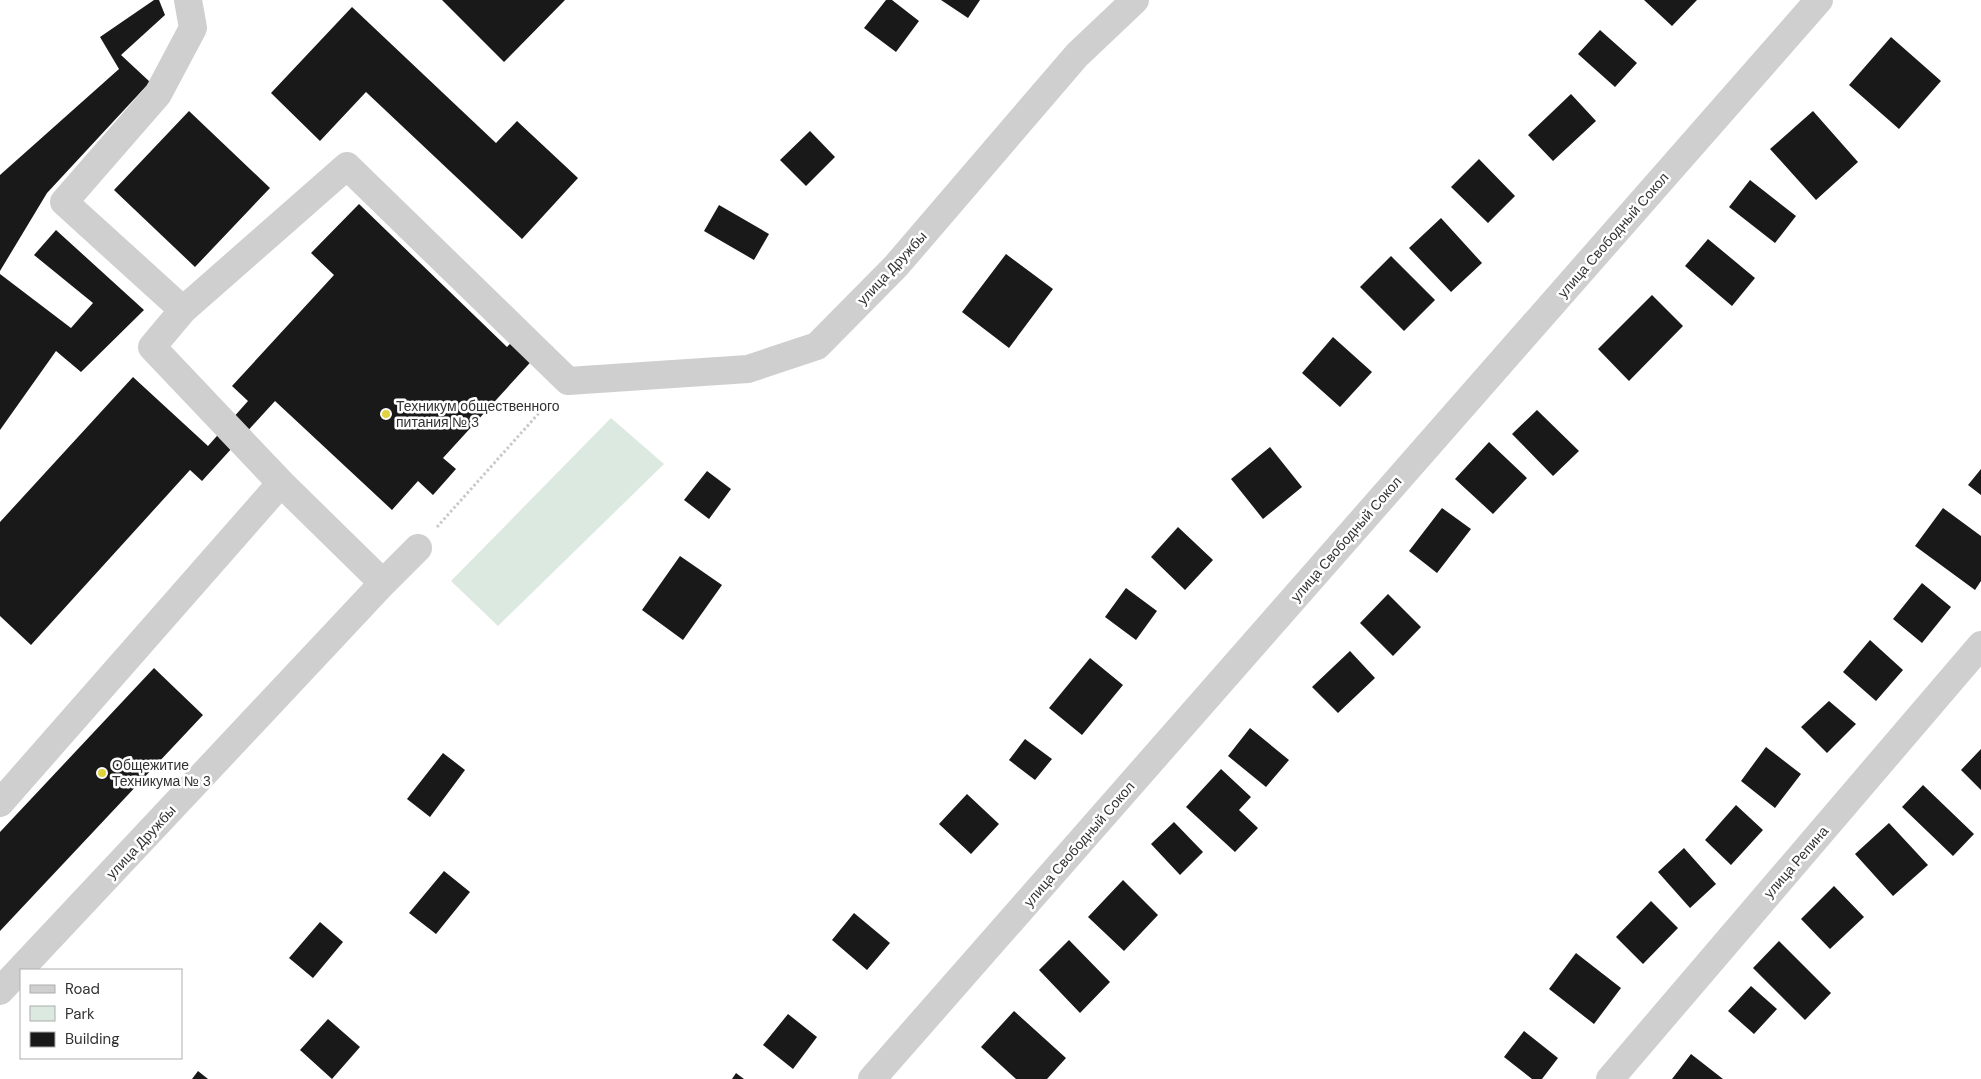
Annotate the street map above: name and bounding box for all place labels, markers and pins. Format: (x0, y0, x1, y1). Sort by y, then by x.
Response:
place label: Техникум общественного питания № 3 (396, 397, 560, 431)
marker: Техникум общественного питания № 3 (380, 408, 392, 420)
place label: Общежитие Техникума № 3 (112, 756, 211, 790)
marker: Общежитие Техникума № 3 (96, 767, 108, 779)

